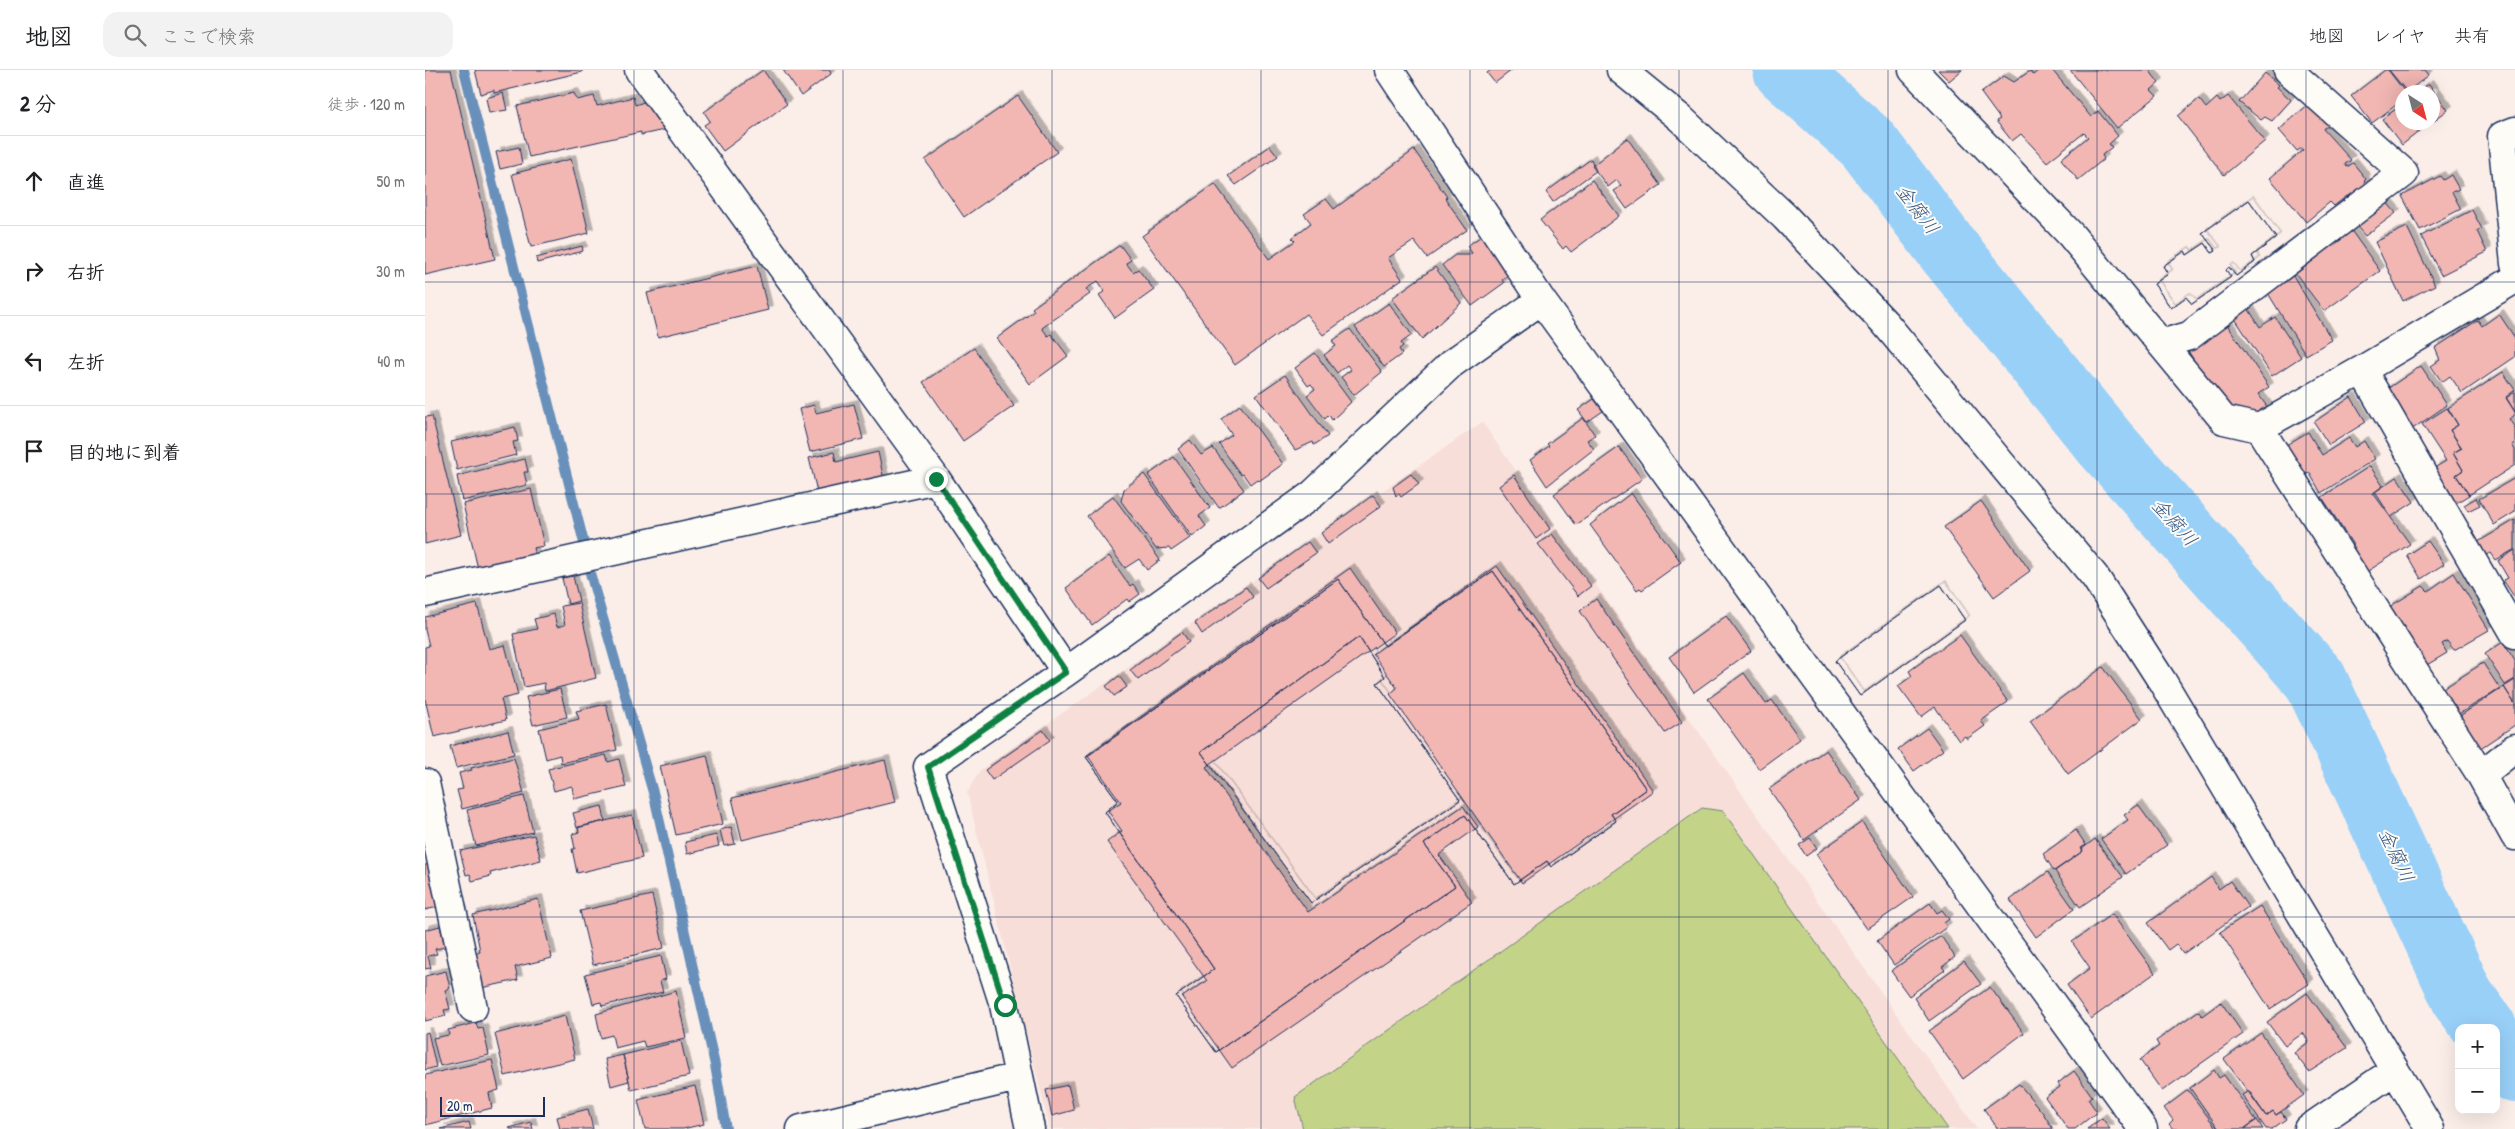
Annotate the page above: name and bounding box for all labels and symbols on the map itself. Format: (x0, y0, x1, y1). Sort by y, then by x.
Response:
north arrow (2395, 85, 2440, 130)
water label: 金腐川 (1890, 178, 1946, 240)
route end (925, 468, 948, 491)
water label: 金腐川 (2146, 492, 2204, 552)
water label: 金腐川 (2373, 824, 2421, 886)
route start (994, 994, 1017, 1017)
scale bar (440, 1094, 545, 1117)

